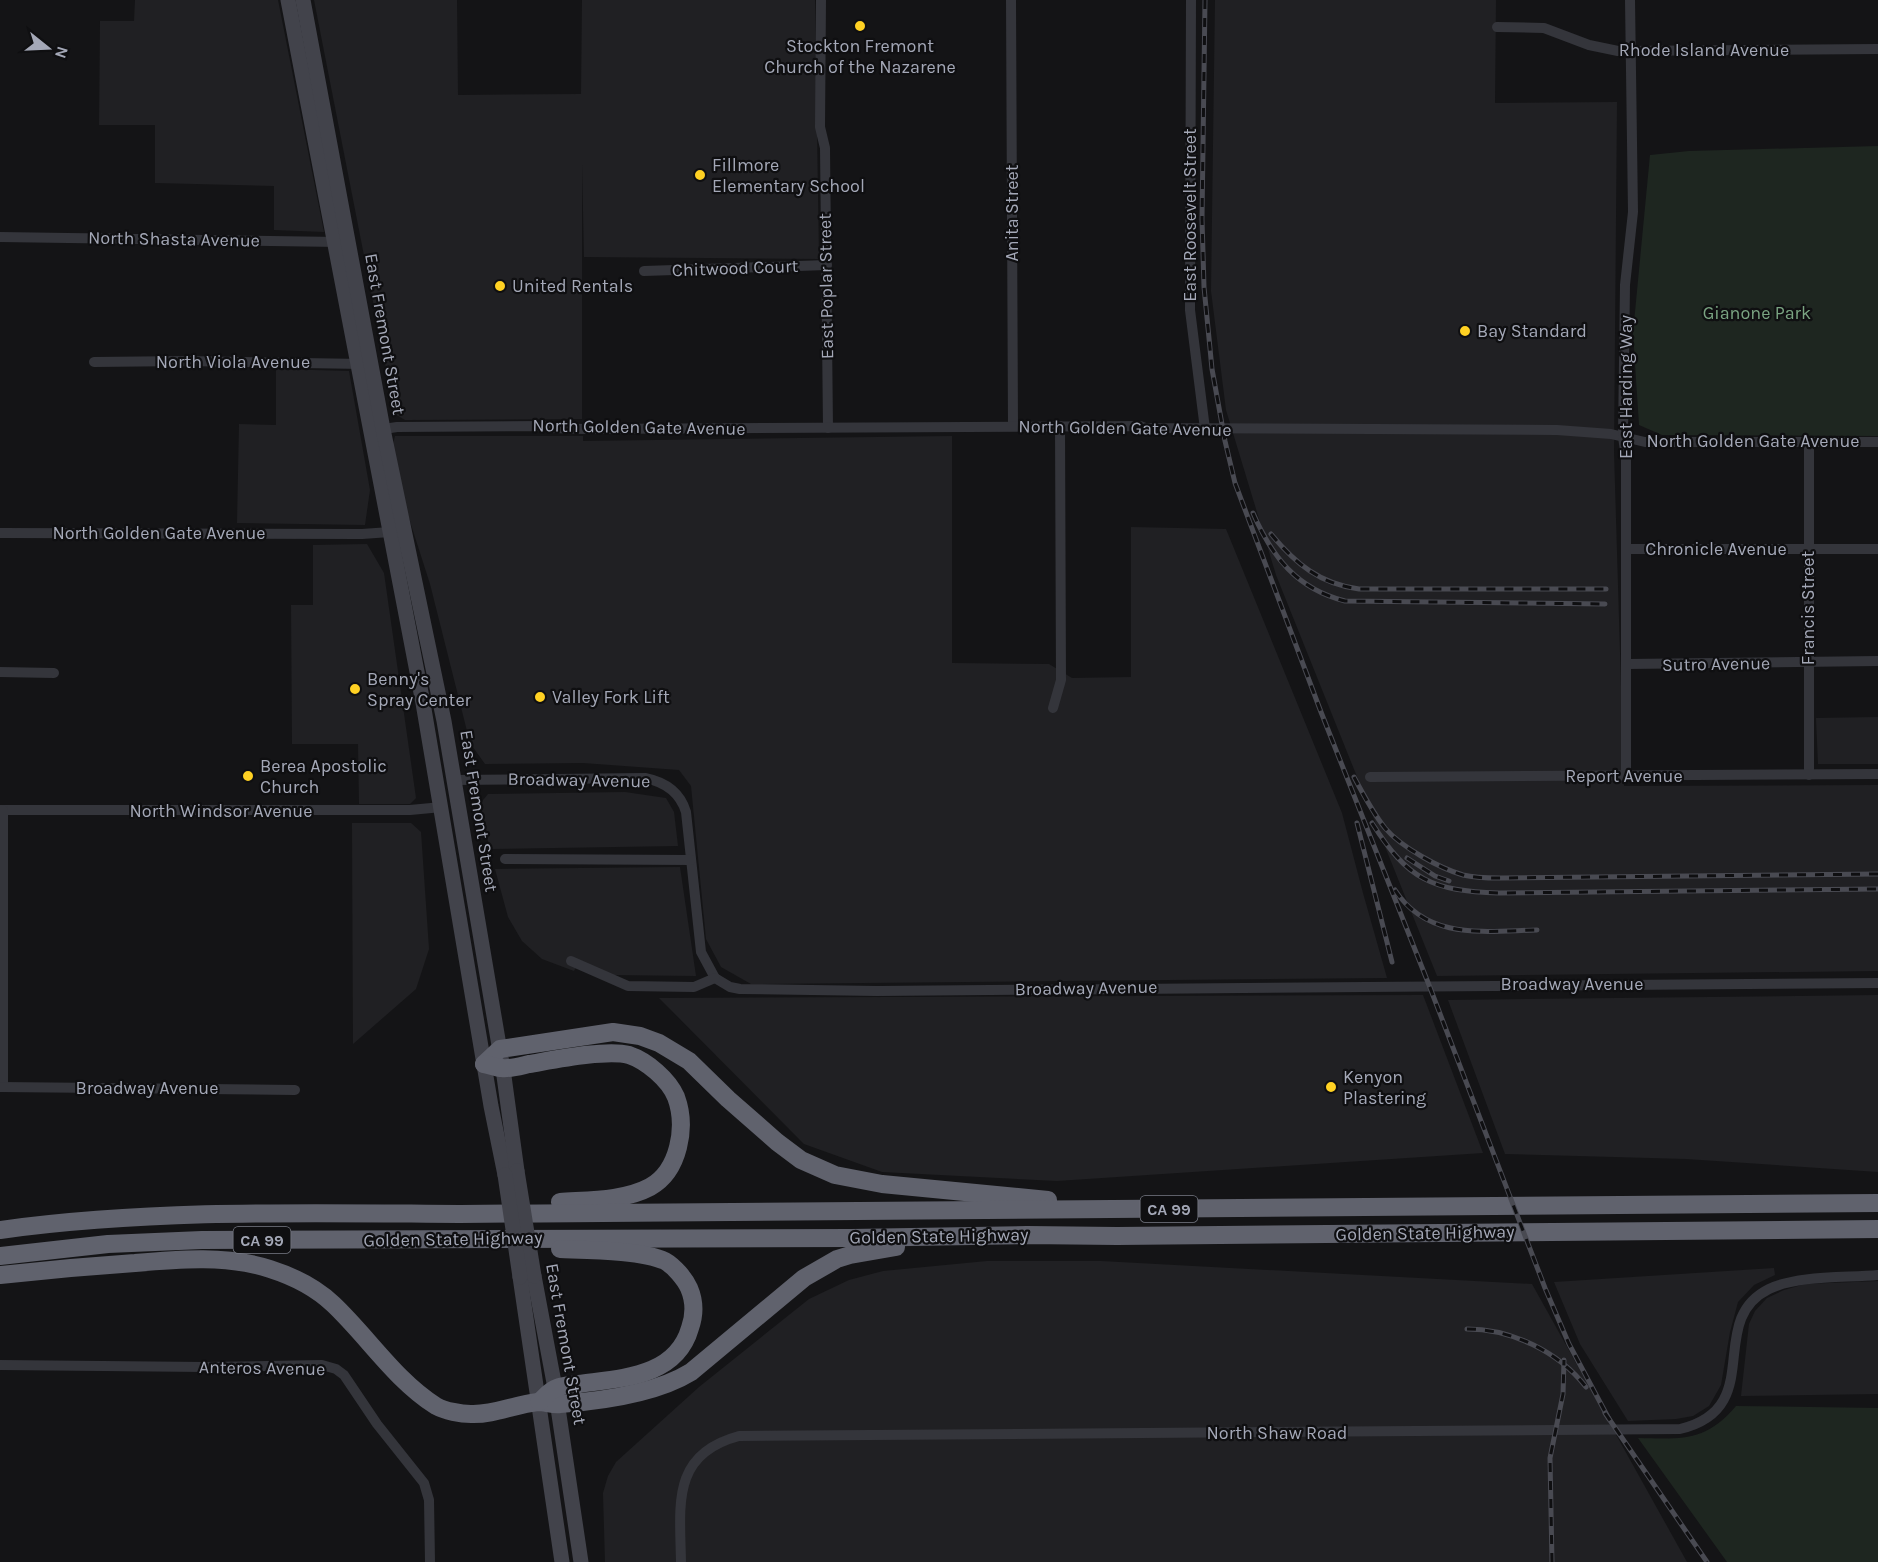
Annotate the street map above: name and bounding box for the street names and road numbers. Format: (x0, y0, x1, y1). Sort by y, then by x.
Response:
street label: Rhode Island Avenue (1619, 39, 1789, 61)
street label: East Roosevelt Street (1179, 128, 1201, 302)
street label: Anita Street (1001, 164, 1023, 261)
street label: East Poplar Street (814, 213, 838, 359)
street label: North Shasta Avenue (88, 227, 260, 251)
street label: East Fremont Street (360, 251, 410, 417)
street label: Chitwood Court (671, 255, 799, 281)
street label: East Harding Way (1615, 314, 1637, 459)
street label: North Viola Avenue (156, 351, 310, 373)
street label: North Golden Gate Avenue (532, 414, 746, 440)
street label: North Golden Gate Avenue (1018, 415, 1232, 441)
street label: North Golden Gate Avenue (1646, 430, 1860, 452)
street label: North Golden Gate Avenue (52, 522, 266, 544)
street label: Chronicle Avenue (1645, 538, 1787, 560)
street label: Francis Street (1797, 551, 1819, 665)
street label: Sutro Avenue (1662, 652, 1770, 676)
street label: East Fremont Street (455, 728, 503, 894)
street label: Report Avenue (1565, 765, 1683, 787)
street label: Broadway Avenue (507, 768, 651, 792)
street label: North Windsor Avenue (130, 800, 312, 822)
street label: Broadway Avenue (1501, 973, 1643, 995)
street label: Broadway Avenue (1014, 976, 1158, 1000)
street label: Broadway Avenue (76, 1077, 218, 1099)
road number: CA 99 (1140, 1196, 1198, 1222)
street label: Golden State Highway (1335, 1220, 1515, 1246)
street label: Golden State Highway (849, 1223, 1029, 1249)
street label: Golden State Highway (363, 1226, 543, 1252)
road number: CA 99 (234, 1227, 290, 1253)
street label: East Fremont Street (541, 1261, 591, 1427)
street label: Anteros Avenue (199, 1356, 325, 1380)
street label: North Shaw Road (1207, 1422, 1347, 1444)

